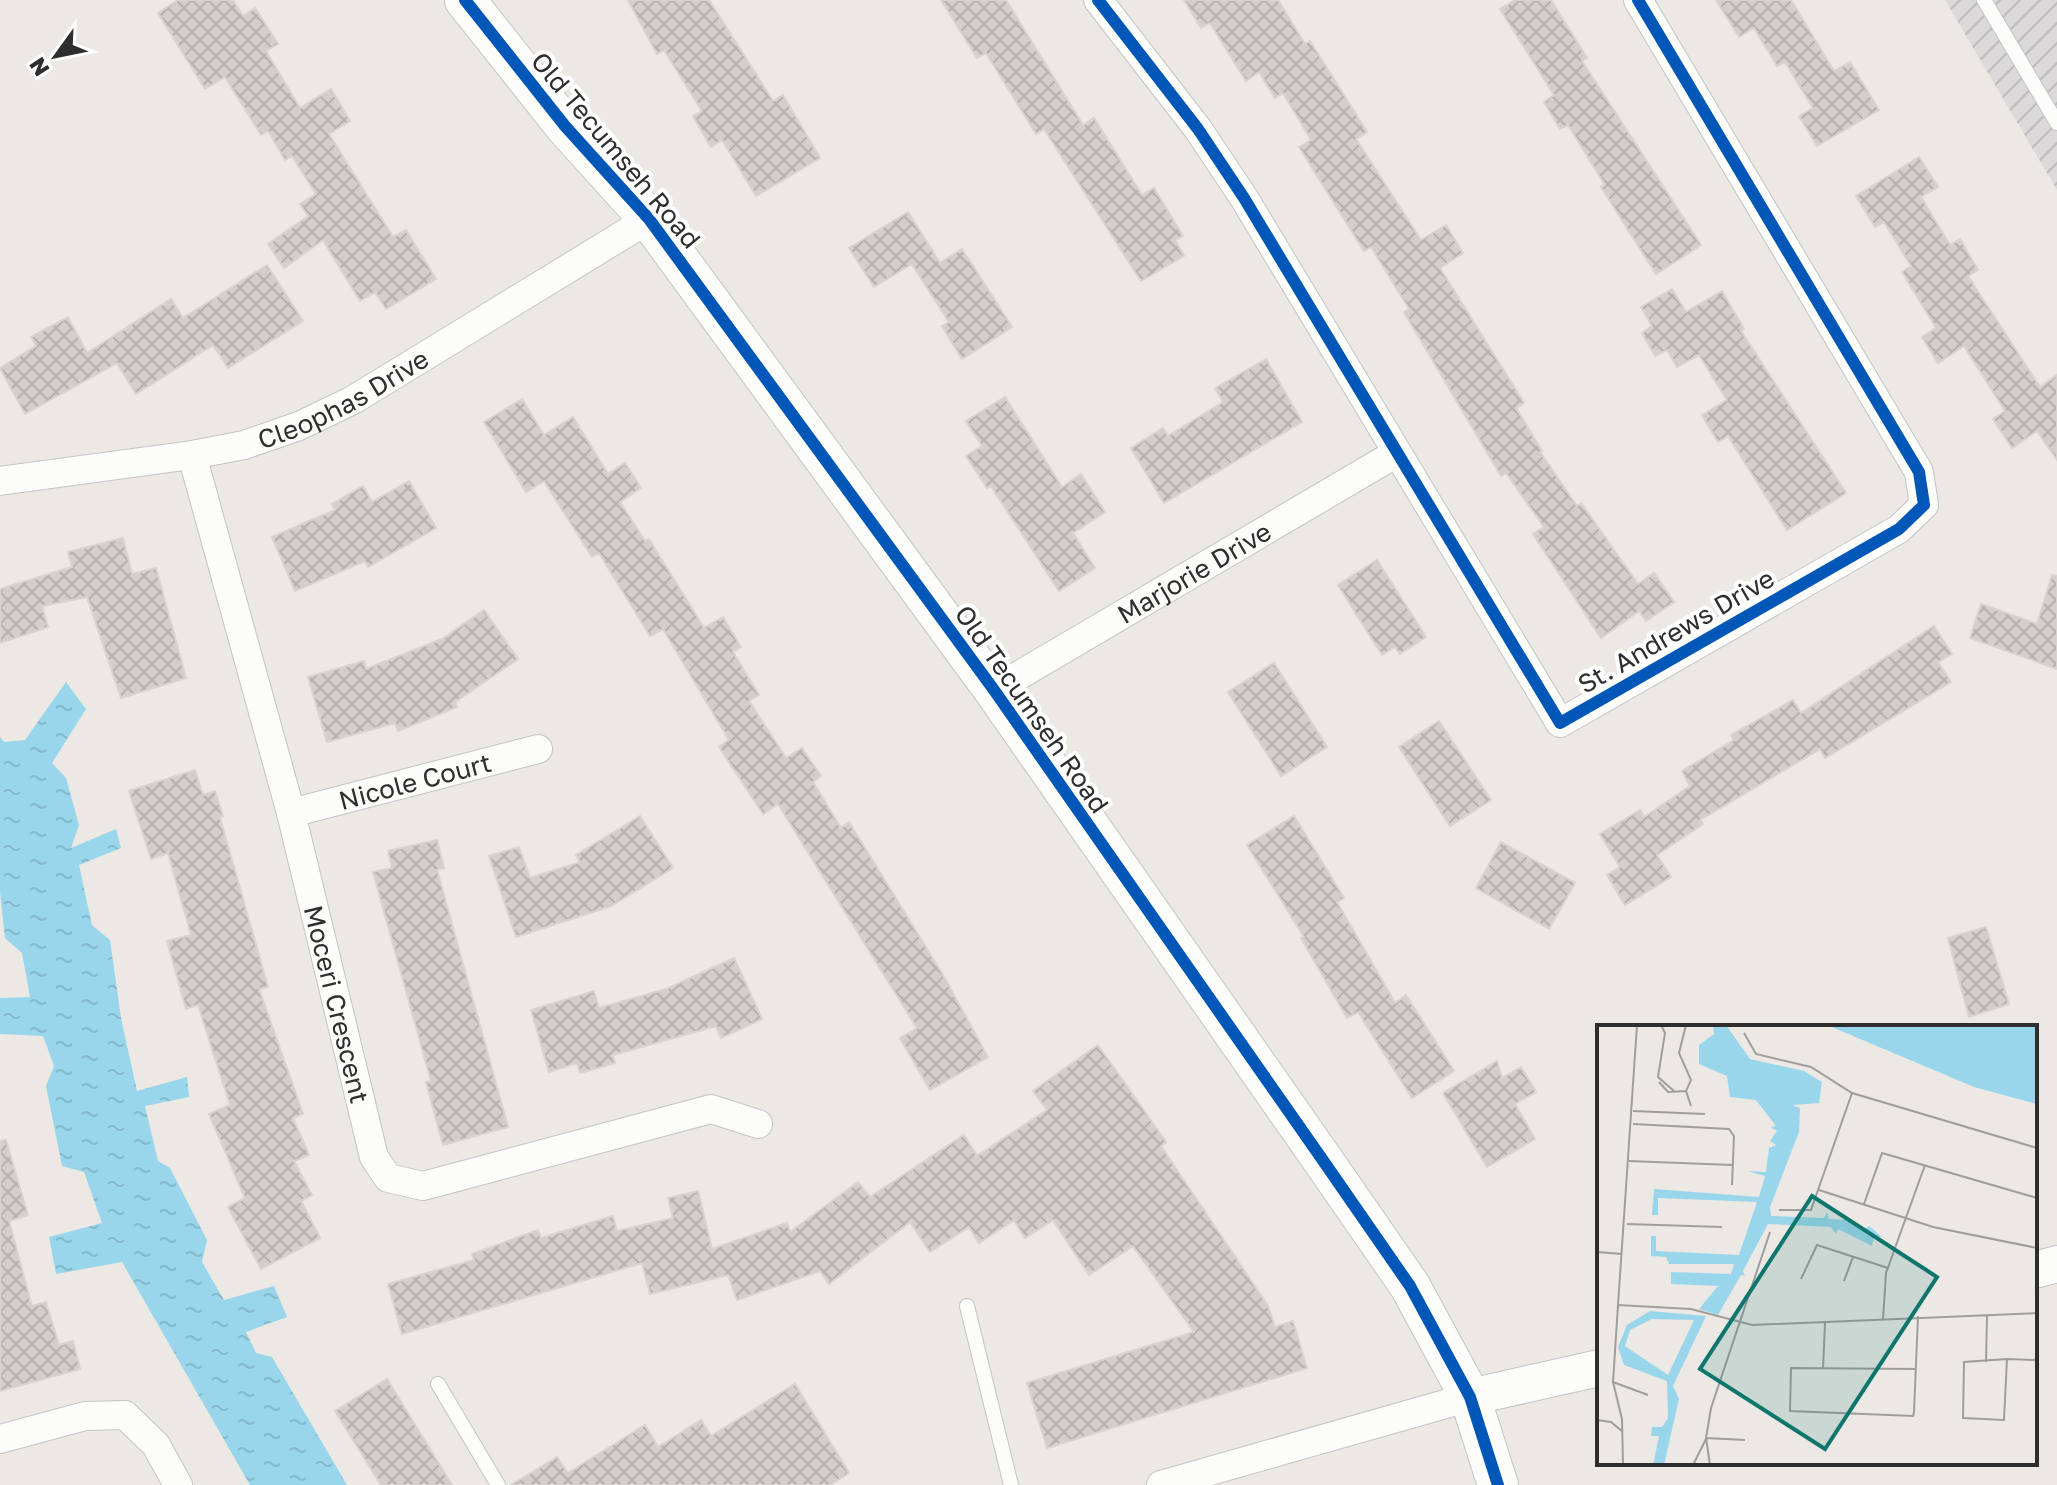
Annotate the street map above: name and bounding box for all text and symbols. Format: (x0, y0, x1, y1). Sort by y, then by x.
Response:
north arrow (16, 16, 96, 96)
street label: Old Tecumseh Road (525, 46, 707, 254)
text: N (23, 53, 55, 82)
street label: Cleophas Drive (253, 342, 434, 455)
street label: Marjorie Drive (1112, 515, 1276, 630)
street label: St. Andrews Drive (1572, 562, 1780, 700)
street label: Old Tecumseh Road (949, 599, 1115, 819)
street label: Nicole Court (335, 746, 494, 815)
street label: Moceri Crescent (298, 902, 376, 1106)
inset map (1597, 1025, 2037, 1465)

